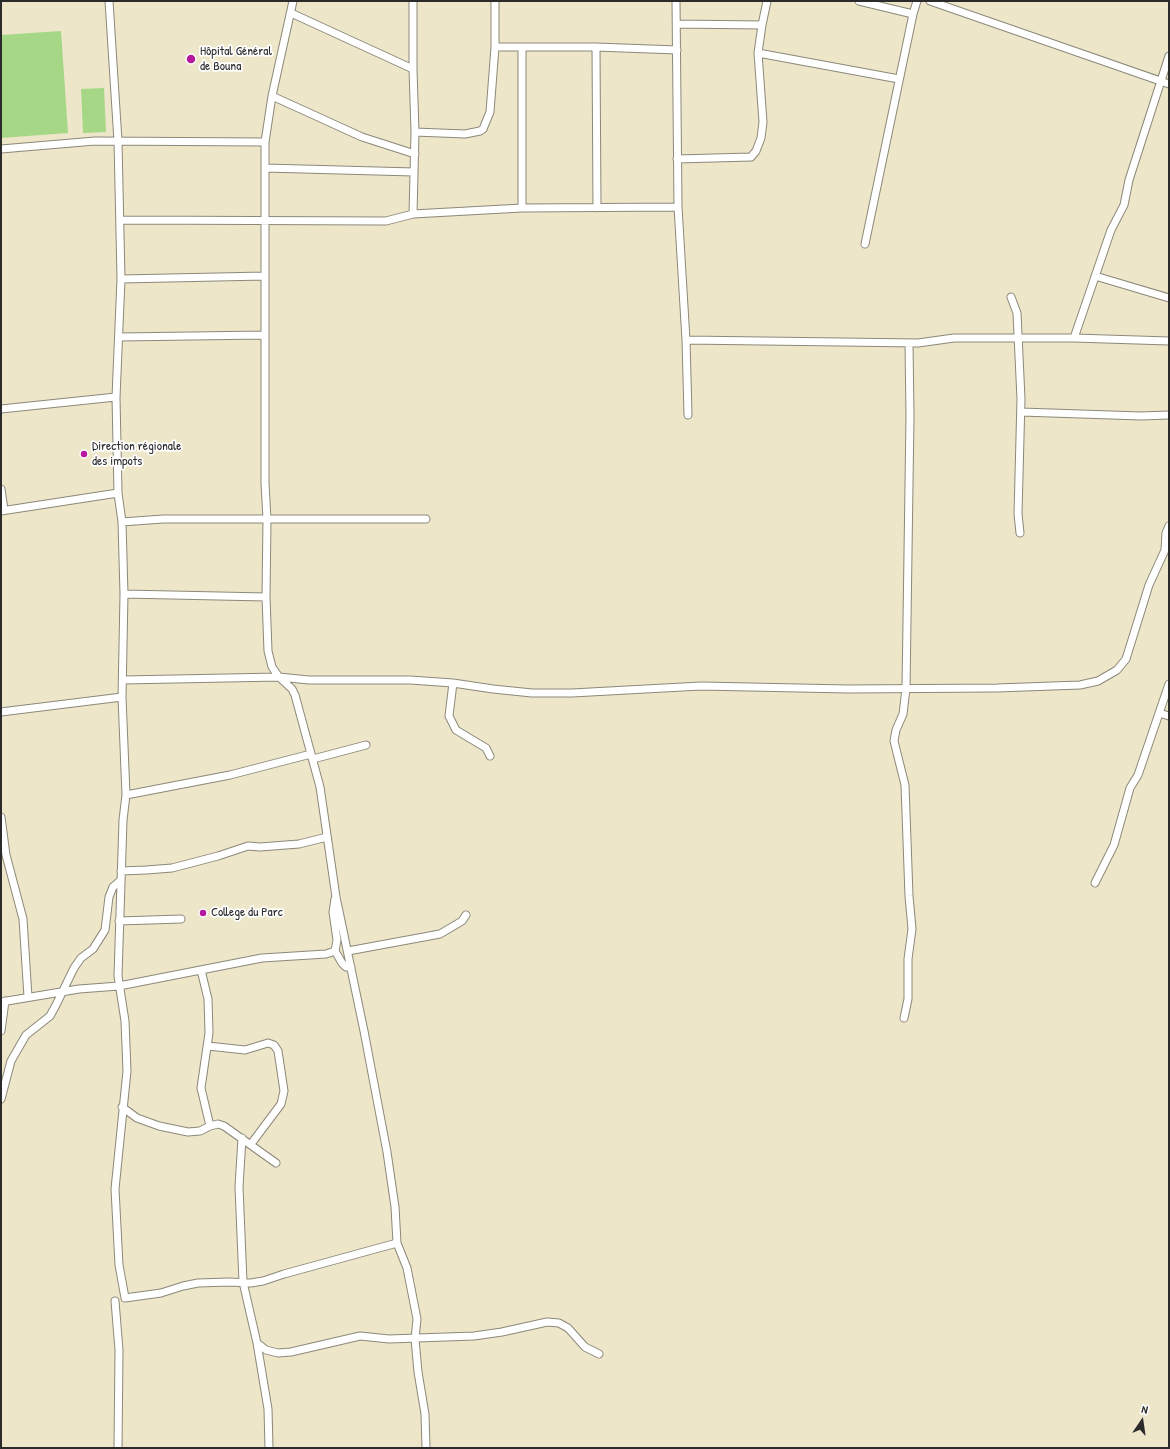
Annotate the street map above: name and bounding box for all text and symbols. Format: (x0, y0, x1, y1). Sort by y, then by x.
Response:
place label: Hôpital Général de Bouna (200, 44, 272, 75)
marker: Hôpital Général de Bouna (185, 53, 197, 65)
place label: Direction régionale des impots (92, 439, 182, 470)
marker: Direction régionale des impots (79, 449, 89, 459)
place label: College du Parc (211, 905, 283, 921)
marker: College du Parc (198, 908, 208, 918)
north arrow (1122, 1401, 1162, 1441)
text: N (1140, 1402, 1149, 1417)

